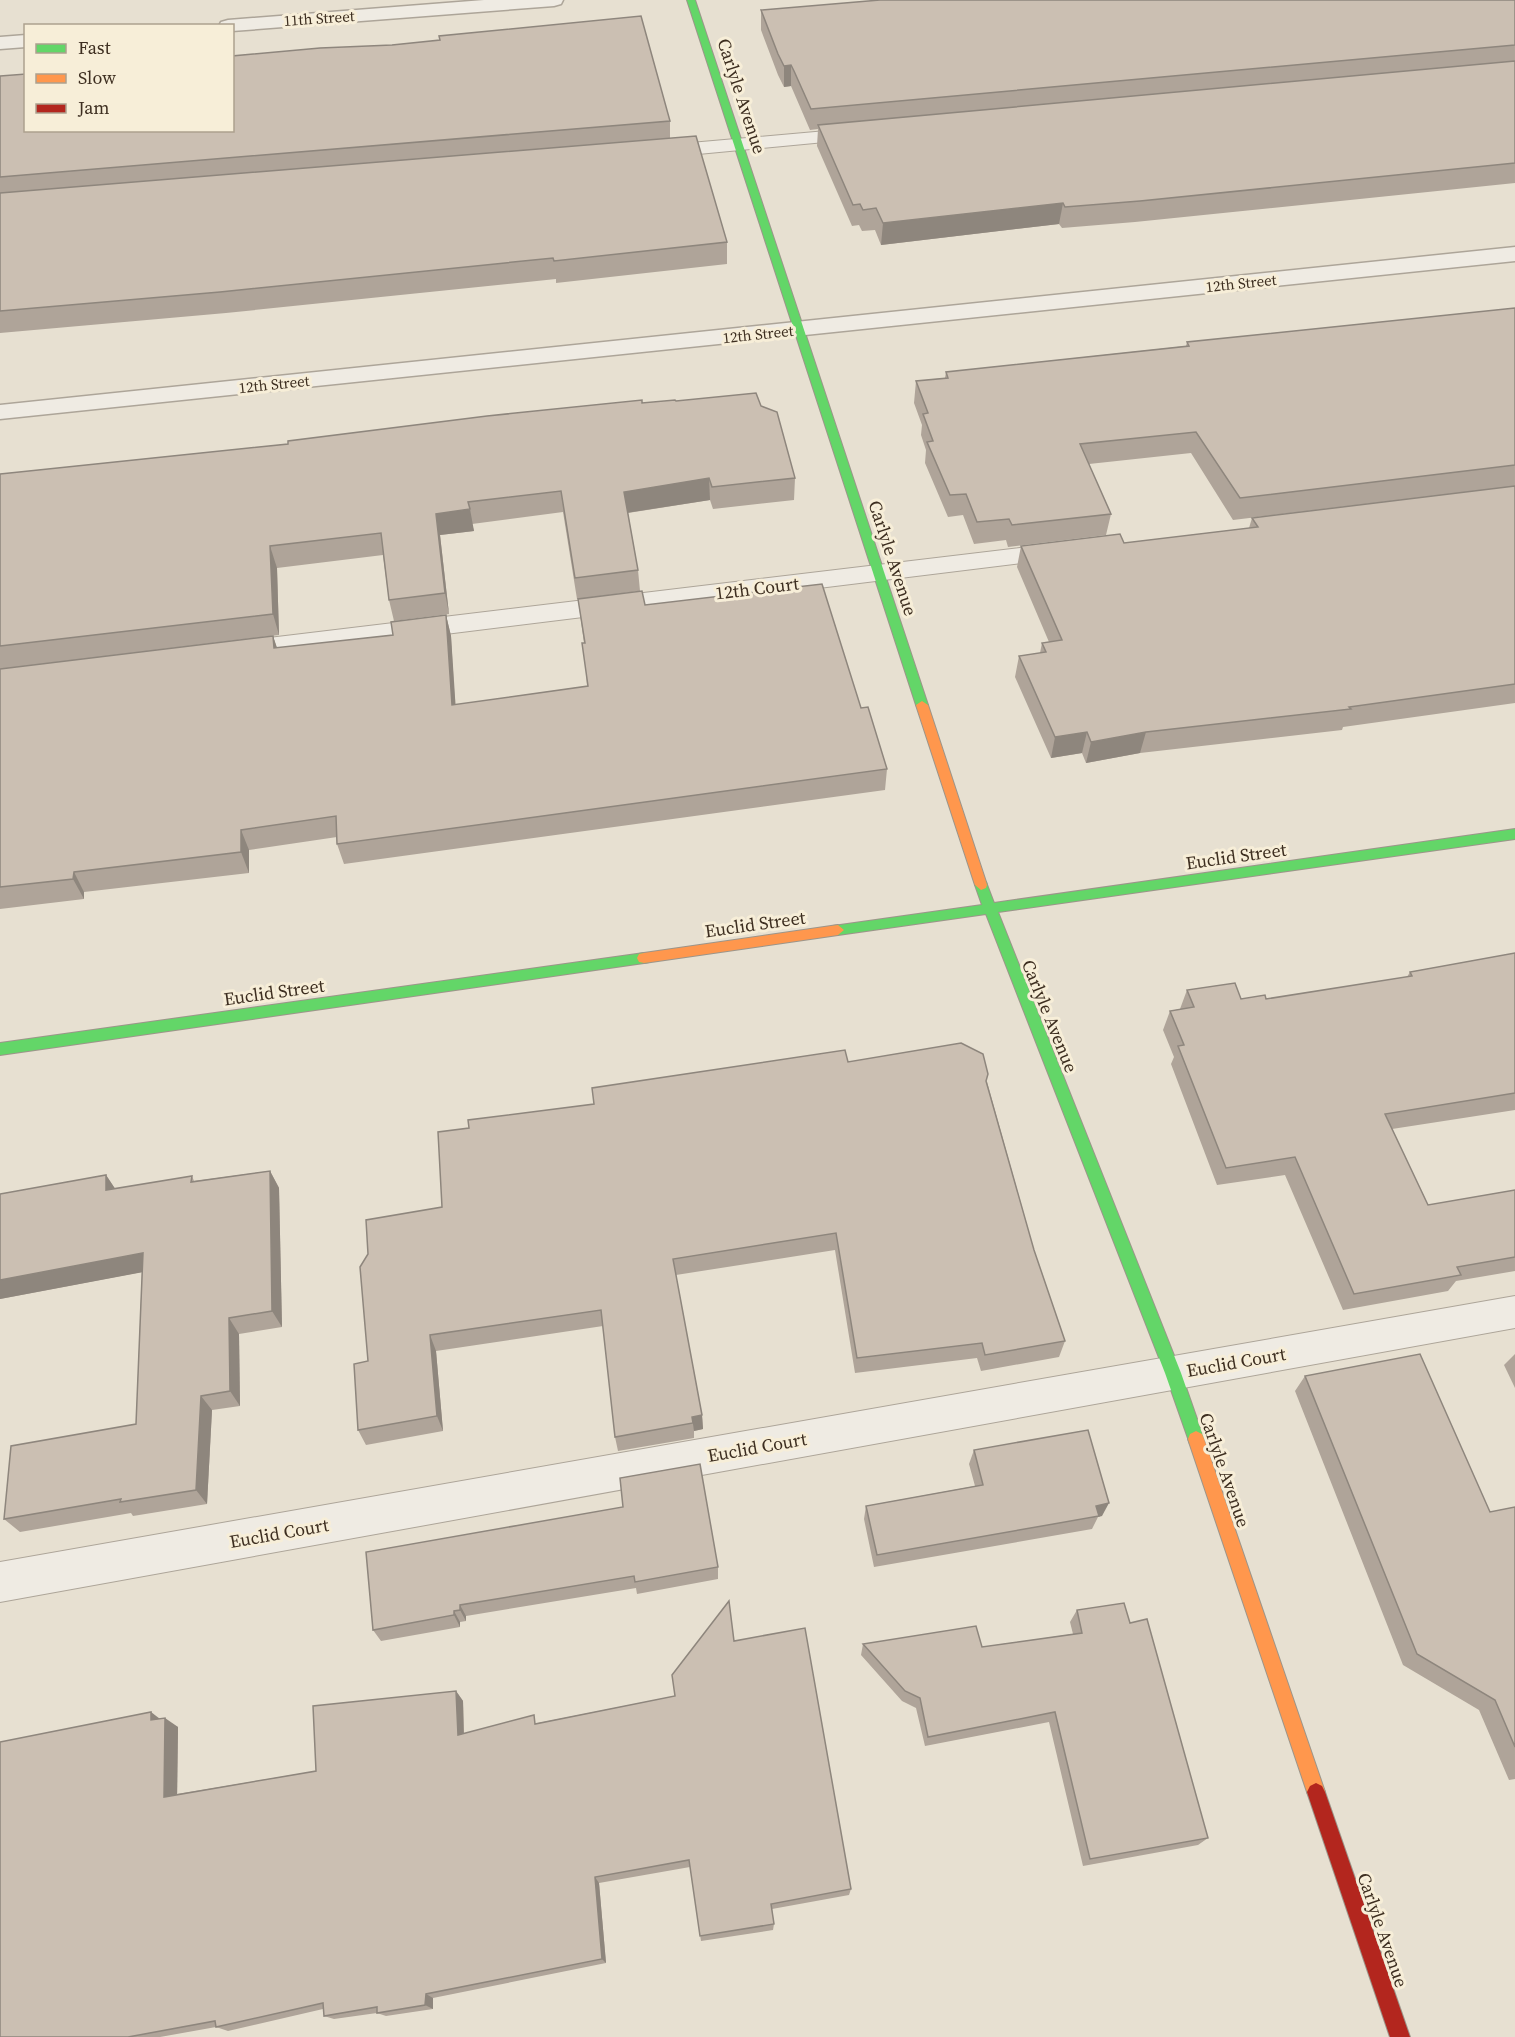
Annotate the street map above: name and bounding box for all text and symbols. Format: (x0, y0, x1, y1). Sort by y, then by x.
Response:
street label: 11th Street (283, 5, 355, 31)
legend (24, 24, 234, 132)
text: Fast (78, 35, 111, 60)
street label: Carlyle Avenue (712, 35, 772, 157)
text: Slow (78, 65, 116, 90)
text: Jam (77, 95, 110, 120)
street label: 12th Street (1205, 269, 1278, 297)
street label: 12th Street (722, 320, 795, 348)
street label: 12th Street (238, 370, 311, 398)
street label: Carlyle Avenue (863, 497, 923, 619)
street label: 12th Court (714, 570, 800, 606)
street label: Euclid Street (1184, 837, 1288, 875)
street label: Euclid Street (703, 905, 807, 943)
street label: Carlyle Avenue (1016, 956, 1084, 1076)
street label: Euclid Street (222, 973, 326, 1011)
street label: Euclid Court (1185, 1341, 1288, 1383)
street label: Carlyle Avenue (1194, 1409, 1256, 1531)
street label: Euclid Court (706, 1426, 809, 1468)
street label: Euclid Court (228, 1512, 331, 1554)
street label: Carlyle Avenue (1352, 1869, 1414, 1991)

